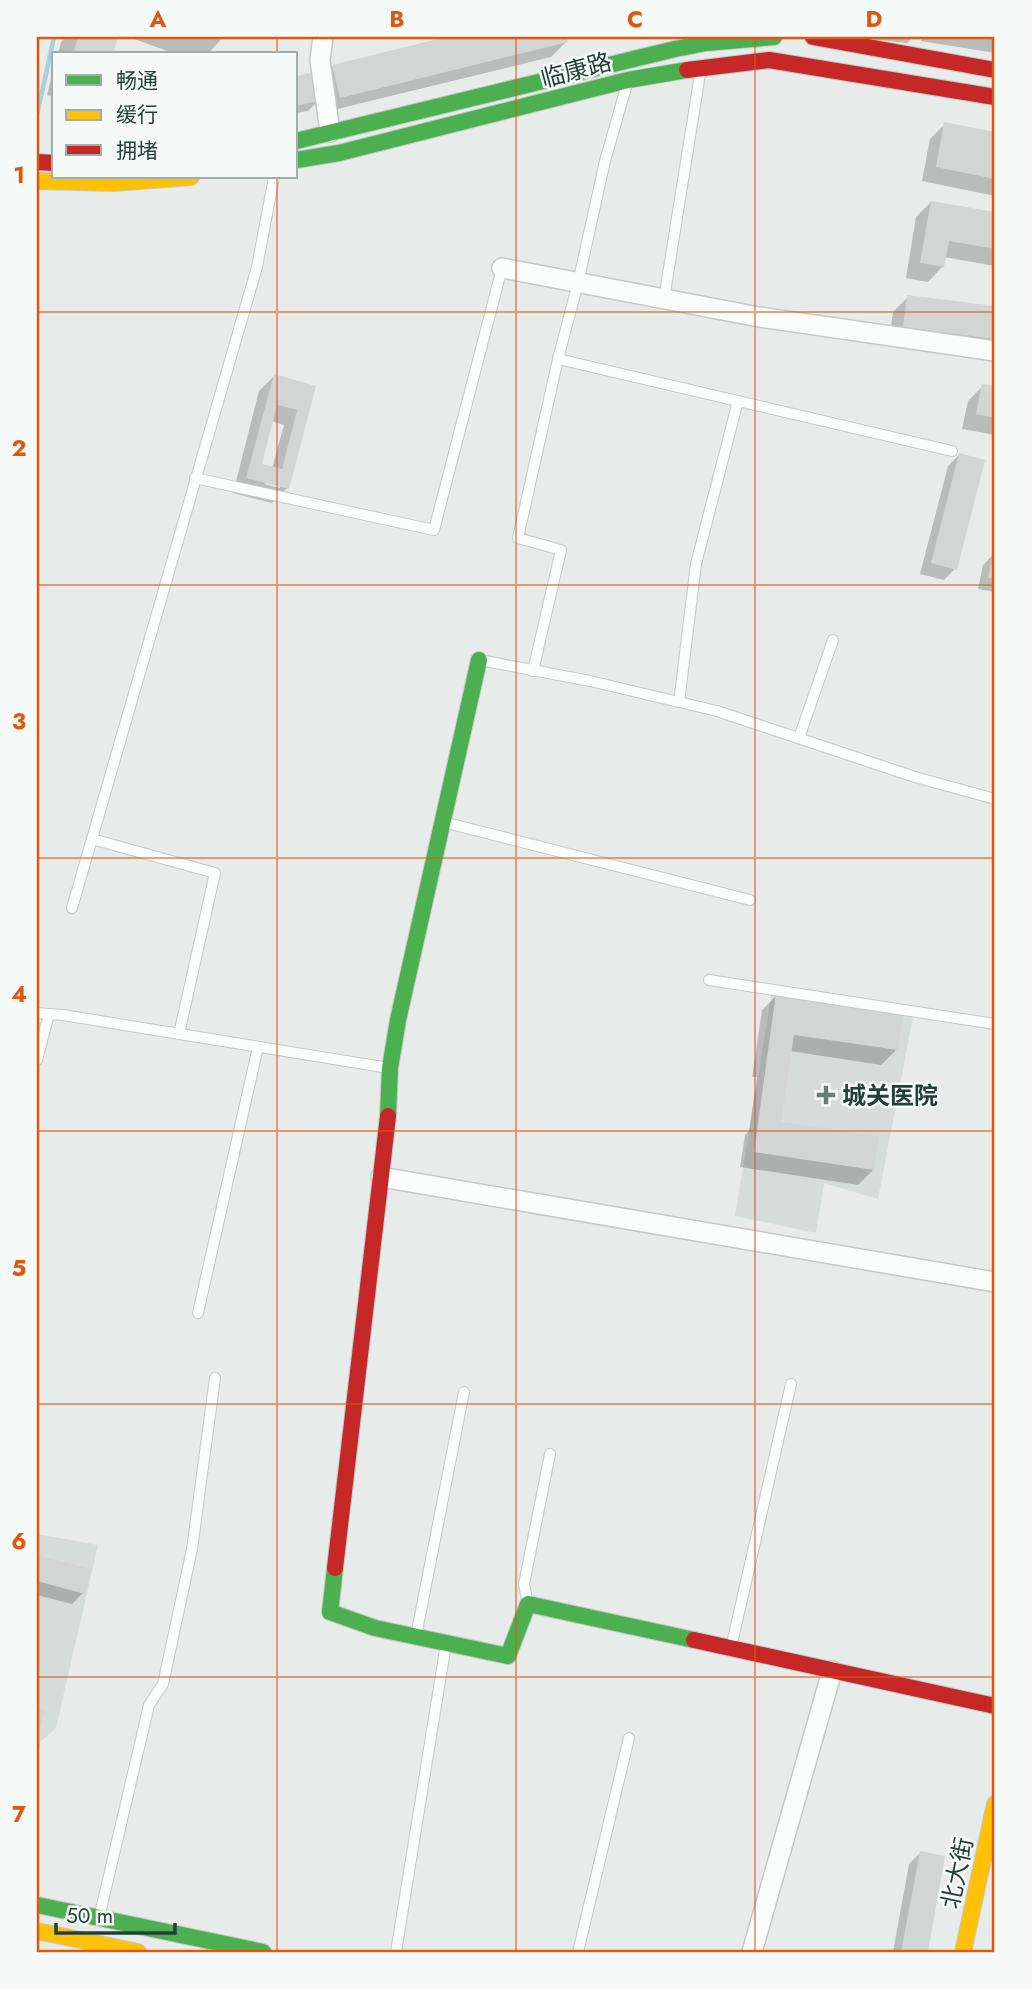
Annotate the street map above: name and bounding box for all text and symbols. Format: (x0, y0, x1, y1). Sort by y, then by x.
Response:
text: A (149, 2, 167, 36)
text: B (389, 2, 405, 36)
text: C (627, 2, 643, 36)
text: D (866, 2, 883, 36)
street label: 临康路 (537, 44, 615, 96)
legend (52, 52, 298, 178)
text: 畅通 (116, 66, 158, 96)
text: 缓行 (116, 100, 158, 130)
text: 拥堵 (116, 136, 158, 166)
text: 1 (13, 158, 25, 192)
text: 2 (11, 431, 27, 465)
text: 3 (12, 704, 26, 738)
text: 4 (11, 977, 27, 1011)
place label: 城关医院 (842, 1078, 938, 1113)
marker: 城关医院 (816, 1085, 836, 1105)
text: 5 (12, 1251, 26, 1285)
text: 6 (11, 1524, 27, 1558)
text: 7 (12, 1797, 26, 1831)
street label: 北大街 (932, 1834, 982, 1912)
scale bar (56, 1891, 175, 1935)
text: 50 m (66, 1901, 113, 1931)

